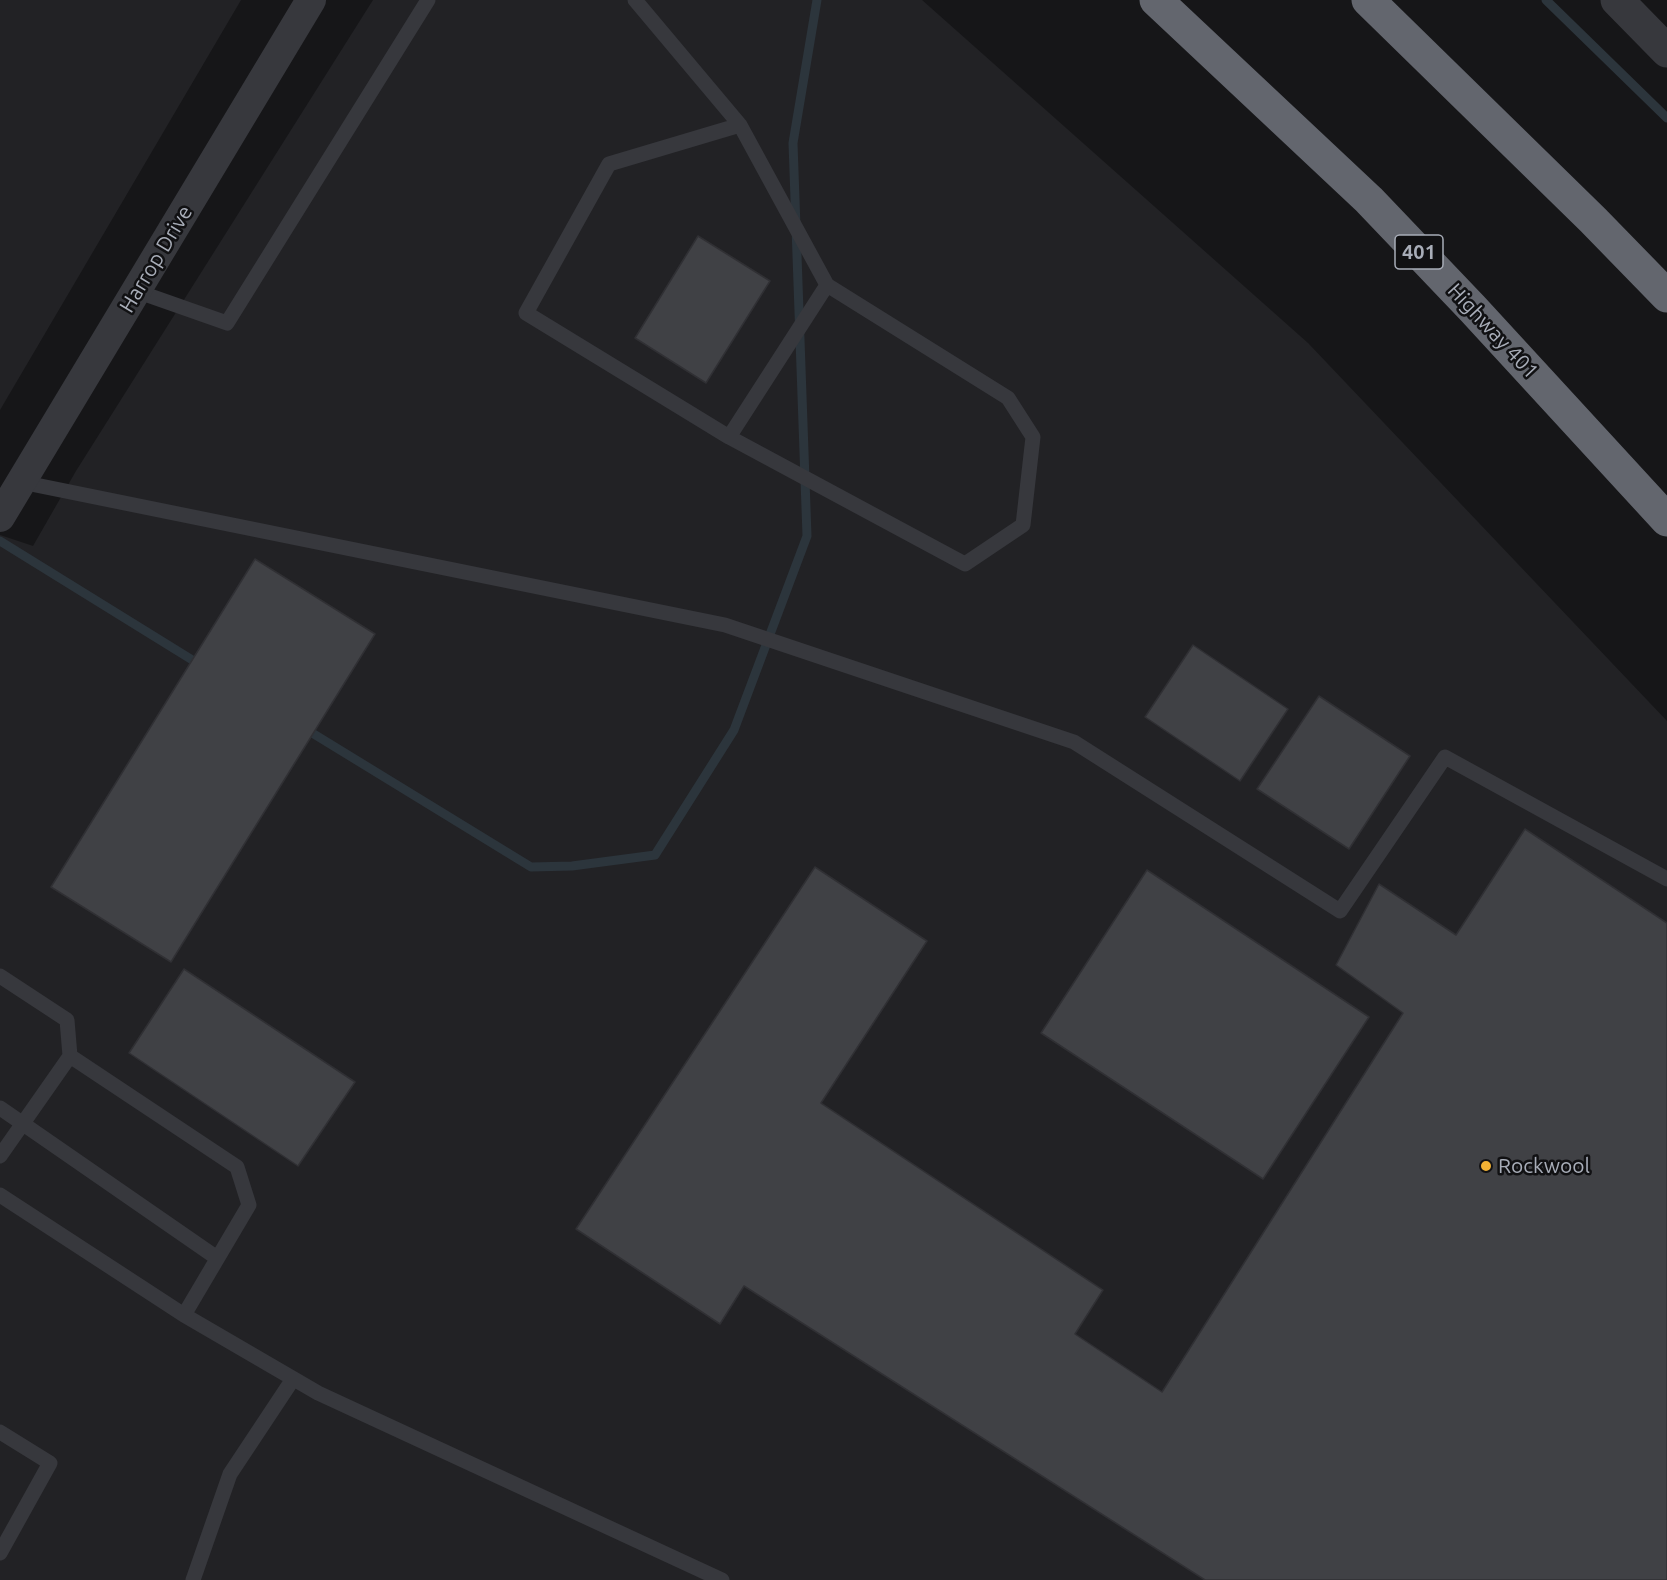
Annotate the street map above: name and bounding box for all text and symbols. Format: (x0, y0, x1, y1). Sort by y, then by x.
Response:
street label: Harrop Drive (114, 201, 198, 317)
road number: 401 (1395, 235, 1443, 269)
street label: Highway 401 (1442, 278, 1544, 384)
place label: Rockwool (1498, 1153, 1590, 1179)
marker: Rockwool (1479, 1159, 1493, 1173)

